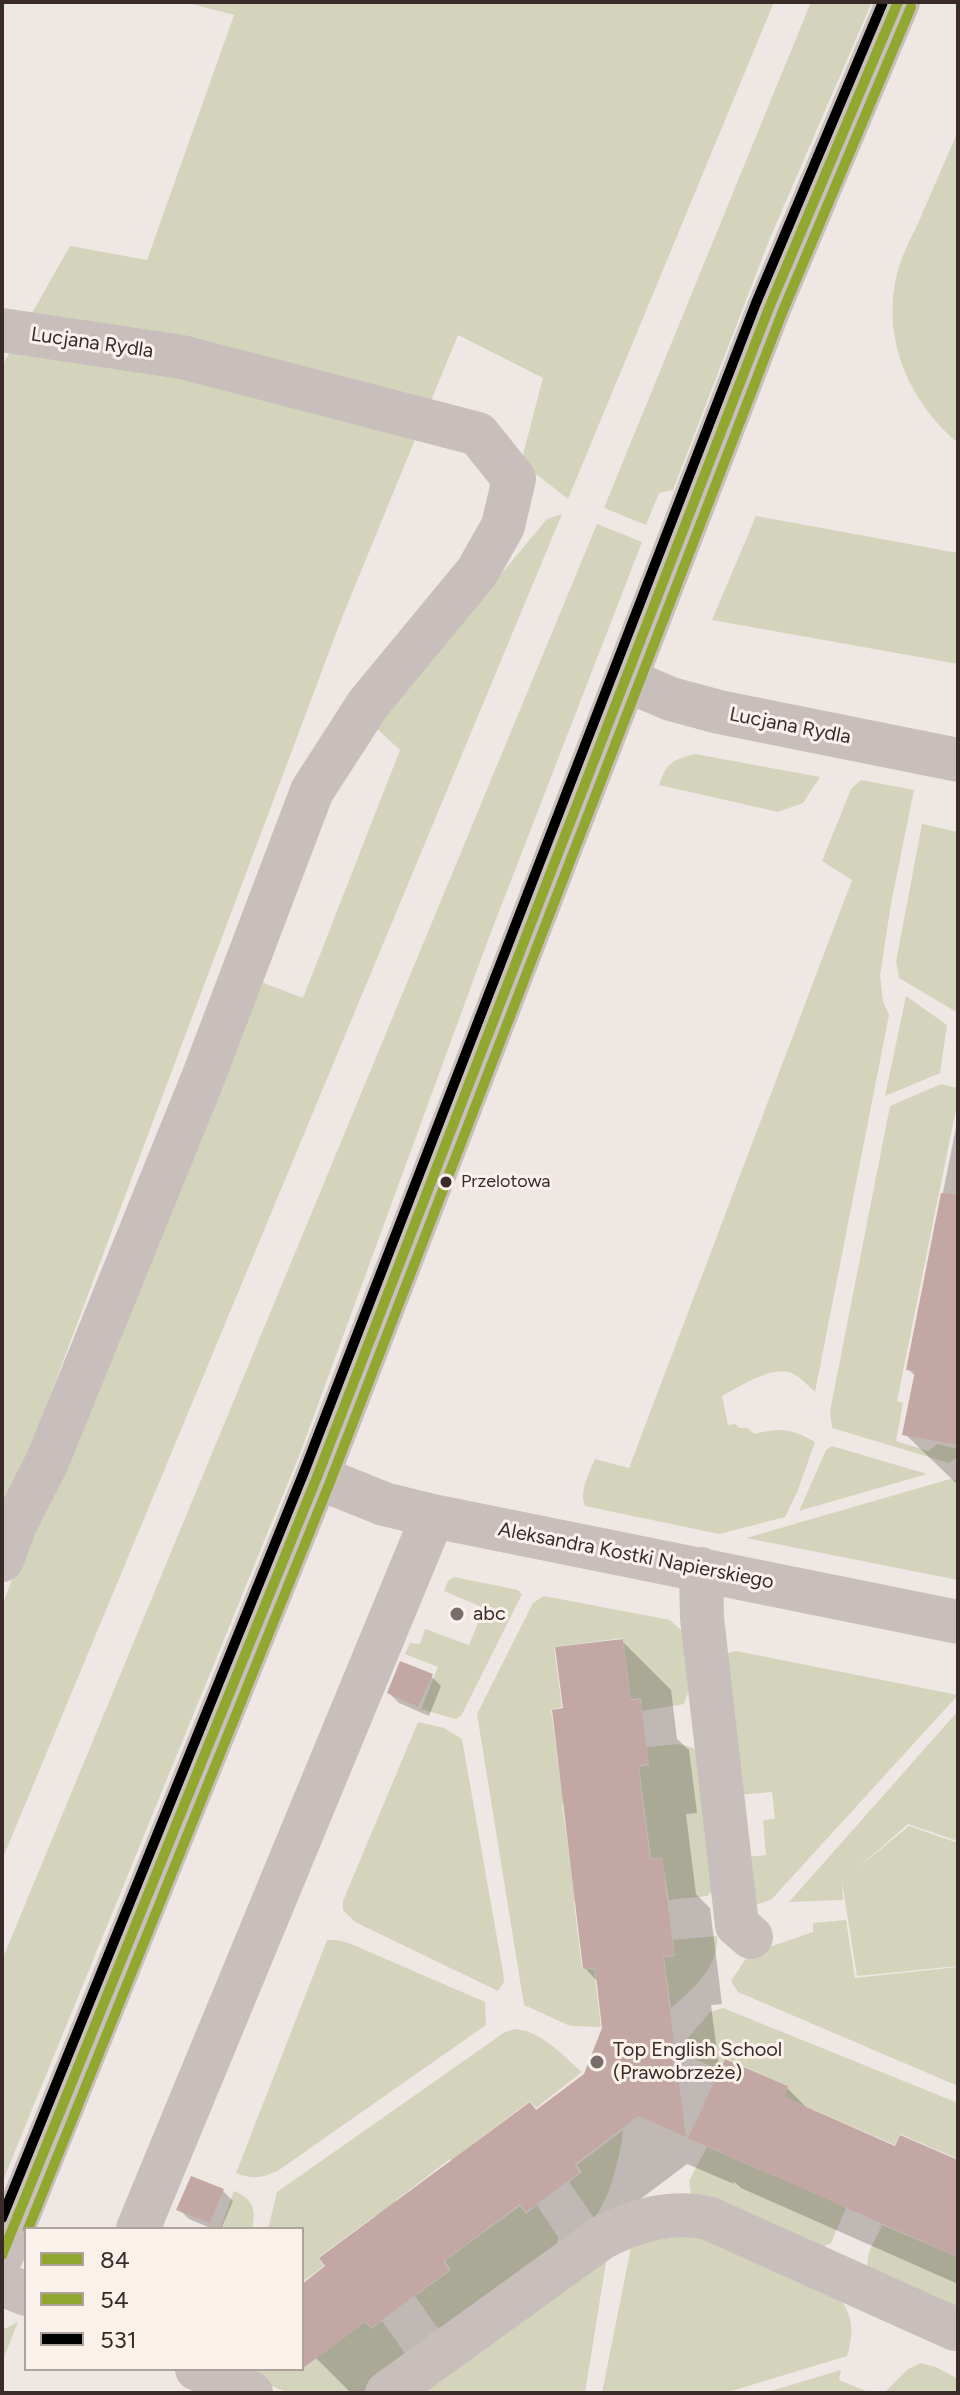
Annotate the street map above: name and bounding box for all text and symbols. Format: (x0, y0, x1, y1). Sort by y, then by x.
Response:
street label: Lucjana Rydla (29, 323, 155, 363)
street label: Lucjana Rydla (727, 702, 853, 750)
place label: Przelotowa (461, 1171, 551, 1193)
marker: Przelotowa (438, 1174, 454, 1190)
street label: Aleksandra Kostki Napierskiego (496, 1517, 776, 1595)
place label: abc (473, 1602, 506, 1626)
marker: abc (448, 1605, 466, 1623)
place label: Top English School (Prawobrzeże) (613, 2038, 782, 2085)
marker: Top English School (Prawobrzeże) (588, 2053, 606, 2071)
legend (24, 2227, 304, 2371)
text: 84 (100, 2245, 130, 2274)
text: 54 (100, 2285, 129, 2314)
text: 531 (100, 2325, 137, 2354)

